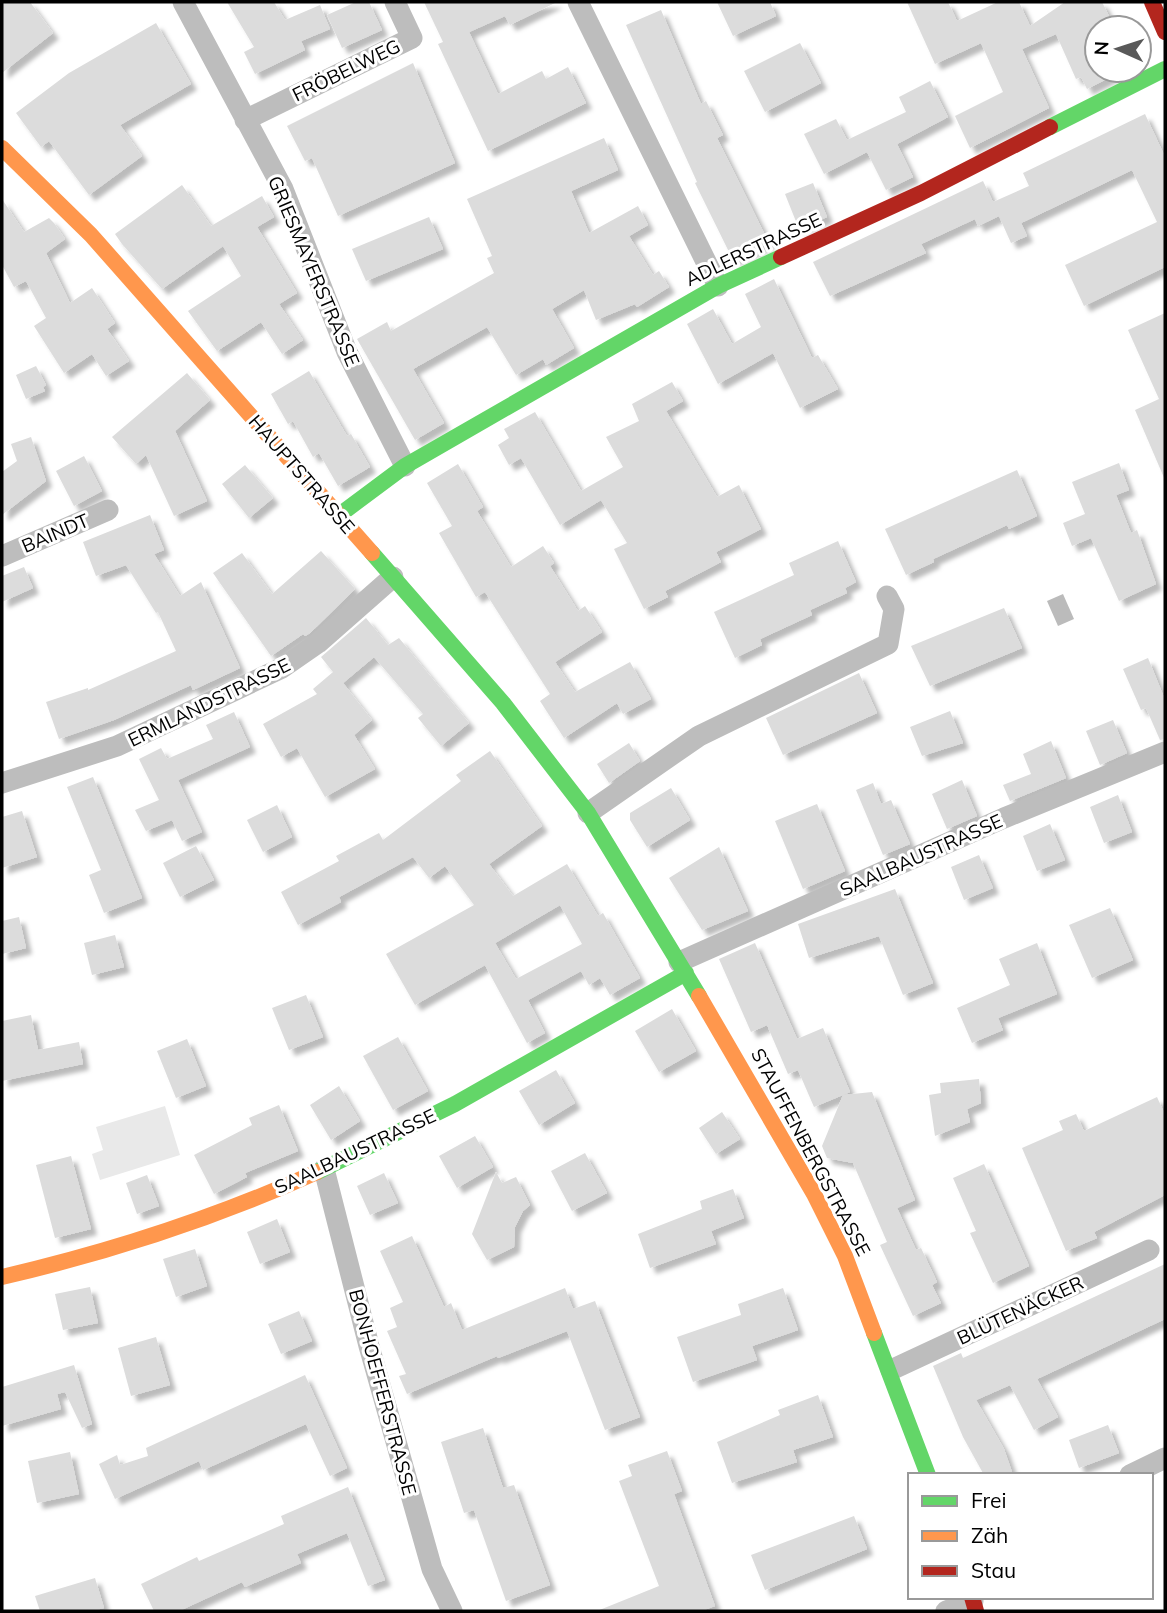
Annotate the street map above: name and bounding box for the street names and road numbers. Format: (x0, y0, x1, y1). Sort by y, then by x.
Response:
street label: FRÖBELWEG (288, 34, 404, 106)
street label: GRIESMAYERSTRASSE (263, 172, 365, 370)
street label: ADLERSTRASSE (681, 207, 825, 291)
street label: HAUPTSTRASSE (244, 410, 360, 538)
street label: BAINDT (18, 508, 93, 558)
street label: ERMLANDSTRASSE (124, 652, 294, 752)
street label: SAALBAUSTRASSE (836, 808, 1006, 902)
street label: STAUFFENBERGSTRASSE (746, 1044, 876, 1260)
street label: SAALBAUSTRASSE (271, 1103, 439, 1199)
street label: BLÜTENÄCKER (953, 1270, 1087, 1350)
street label: BONHOEFFERSTRASSE (344, 1286, 422, 1498)

